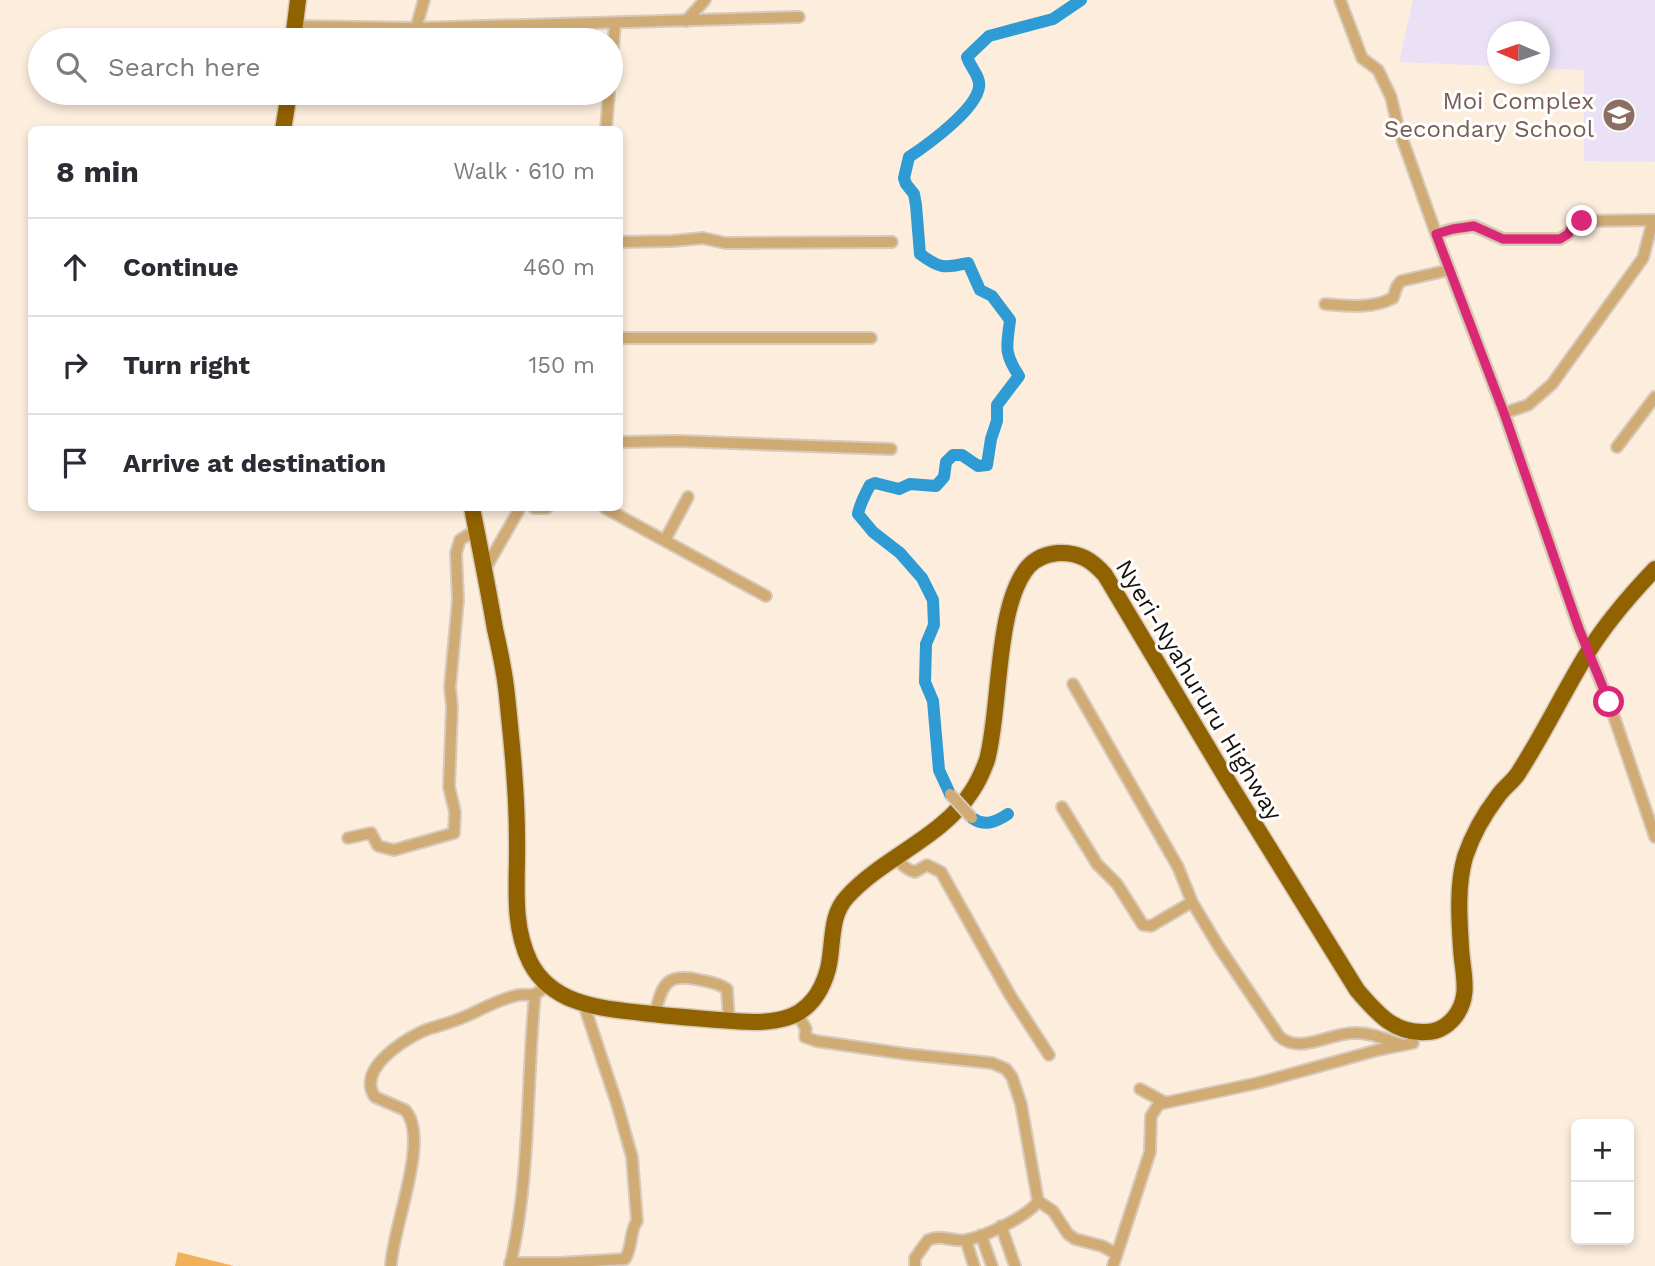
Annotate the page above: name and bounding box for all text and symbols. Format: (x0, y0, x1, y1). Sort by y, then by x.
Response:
north arrow (1487, 21, 1550, 84)
search box (28, 28, 623, 105)
icon: search (52, 48, 90, 86)
text: Search here (108, 52, 260, 82)
place label: Moi Complex Secondary School (1384, 87, 1595, 143)
school or university icon: Moi Complex Secondary School (1600, 96, 1638, 134)
text: 8 min (56, 154, 139, 189)
text: Walk · 610 m (453, 158, 595, 185)
route end (1566, 205, 1597, 236)
icon: ahead (56, 248, 94, 286)
text: Continue (123, 252, 239, 282)
text: 460 m (523, 254, 595, 281)
icon: right (56, 346, 94, 384)
text: Turn right (123, 350, 250, 380)
text: 150 m (529, 352, 595, 379)
icon: arrive (56, 444, 94, 482)
text: Arrive at destination (123, 448, 386, 478)
street label: Nyeri-Nyahururu Highway (1110, 555, 1288, 826)
route start (1593, 686, 1624, 717)
map controls (1571, 1119, 1634, 1245)
button: + (1571, 1119, 1634, 1182)
button: − (1571, 1182, 1634, 1245)

